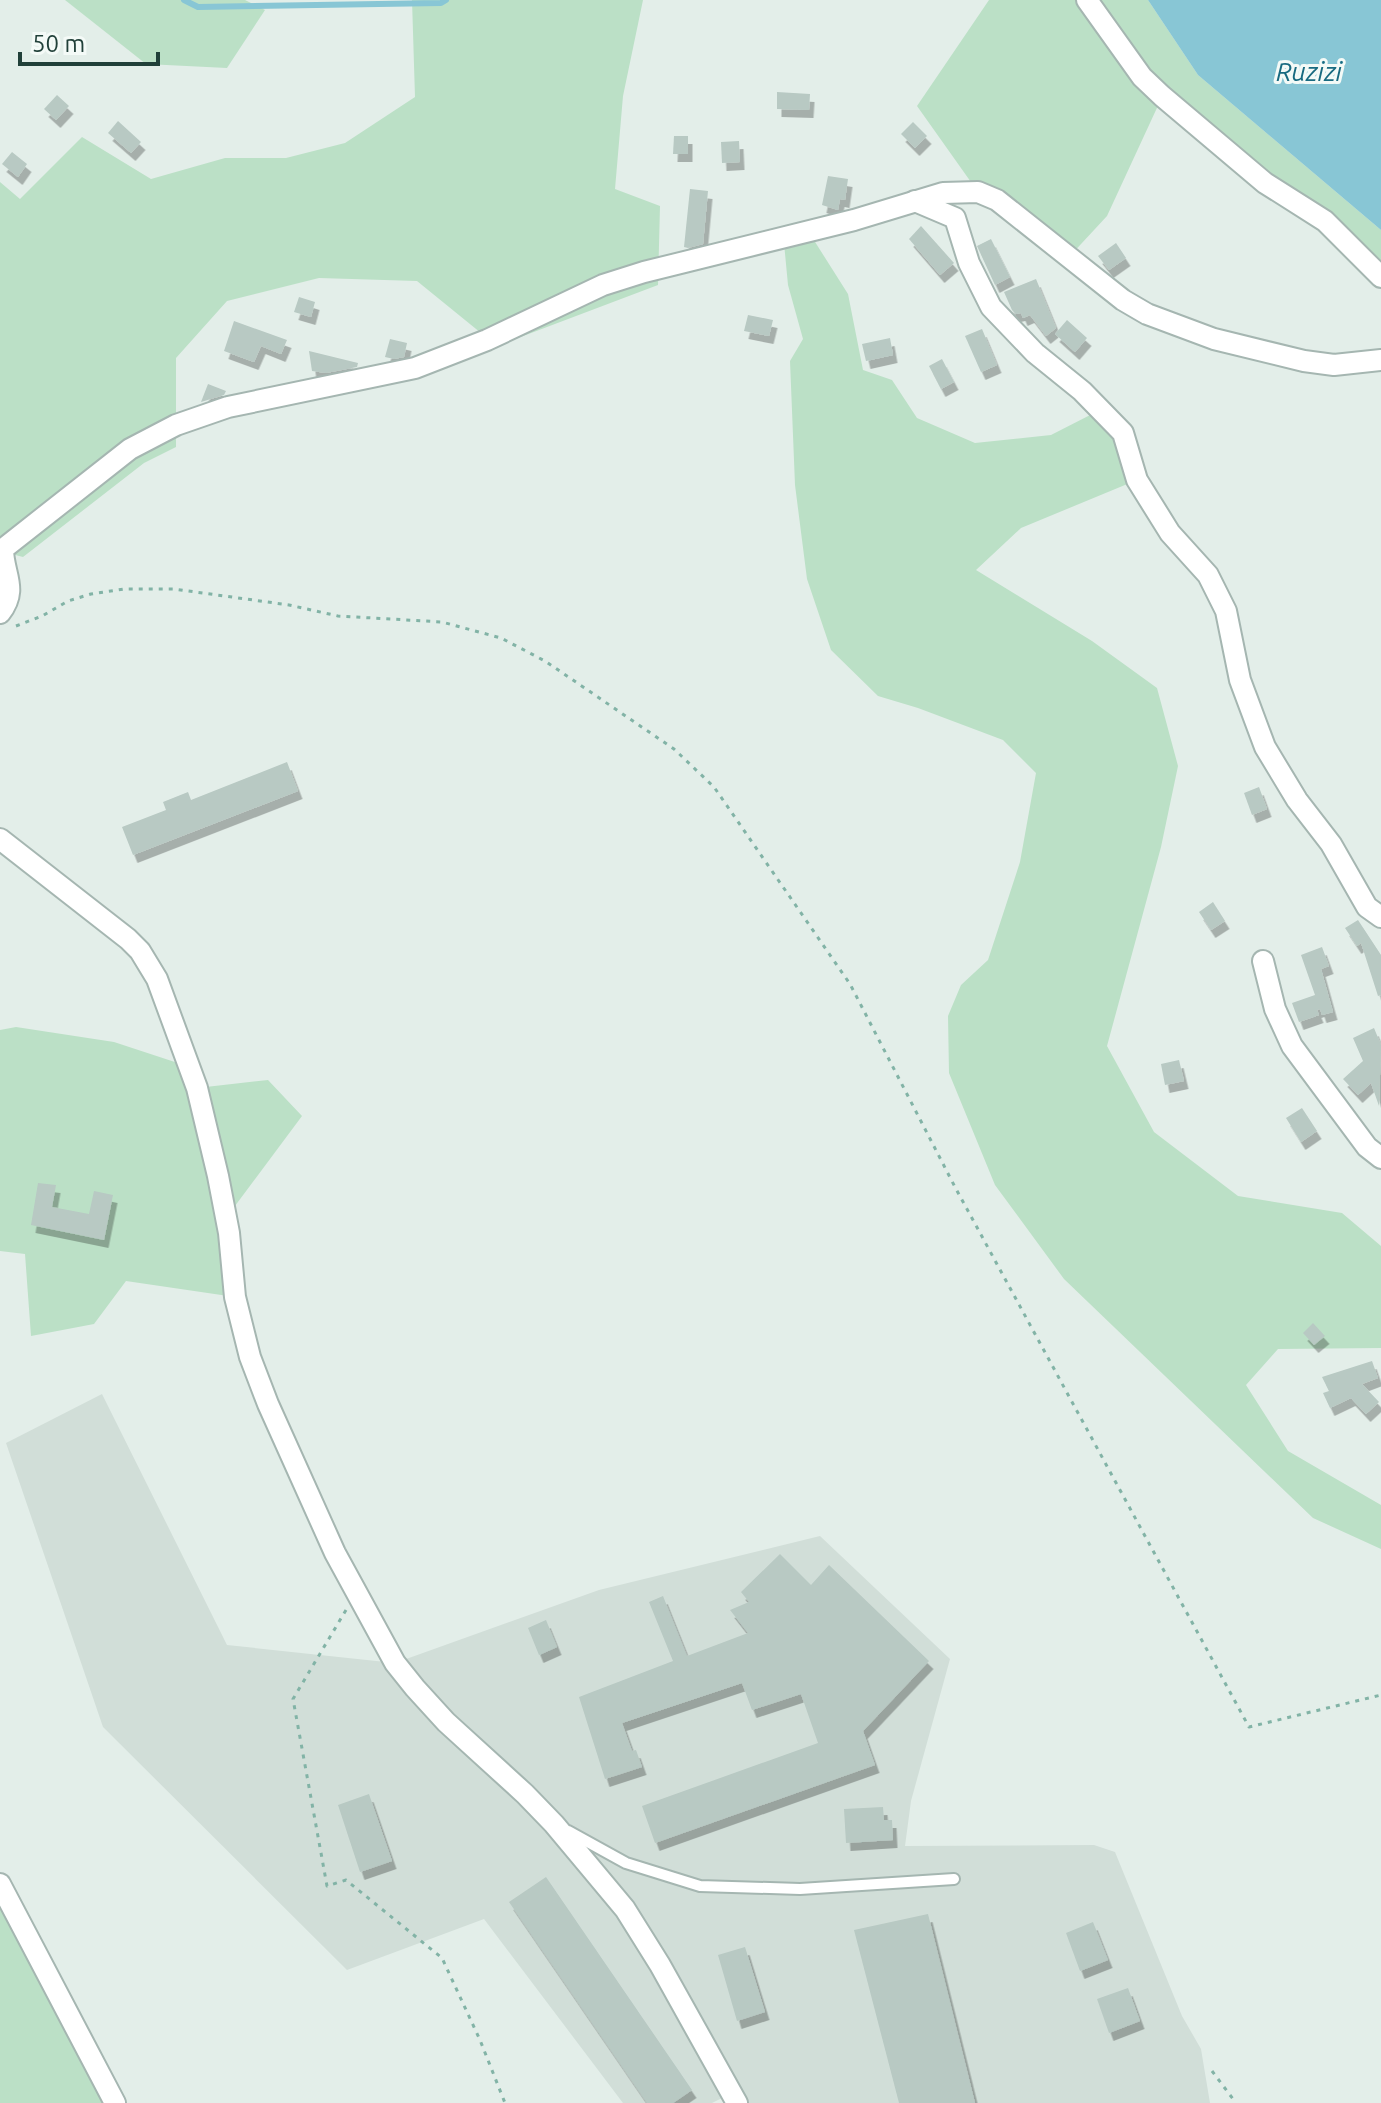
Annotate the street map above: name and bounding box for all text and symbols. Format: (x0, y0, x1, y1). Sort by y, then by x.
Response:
scale bar (20, 16, 158, 66)
text: 50 m (32, 30, 85, 57)
water label: Ruzizi (1276, 57, 1344, 86)

